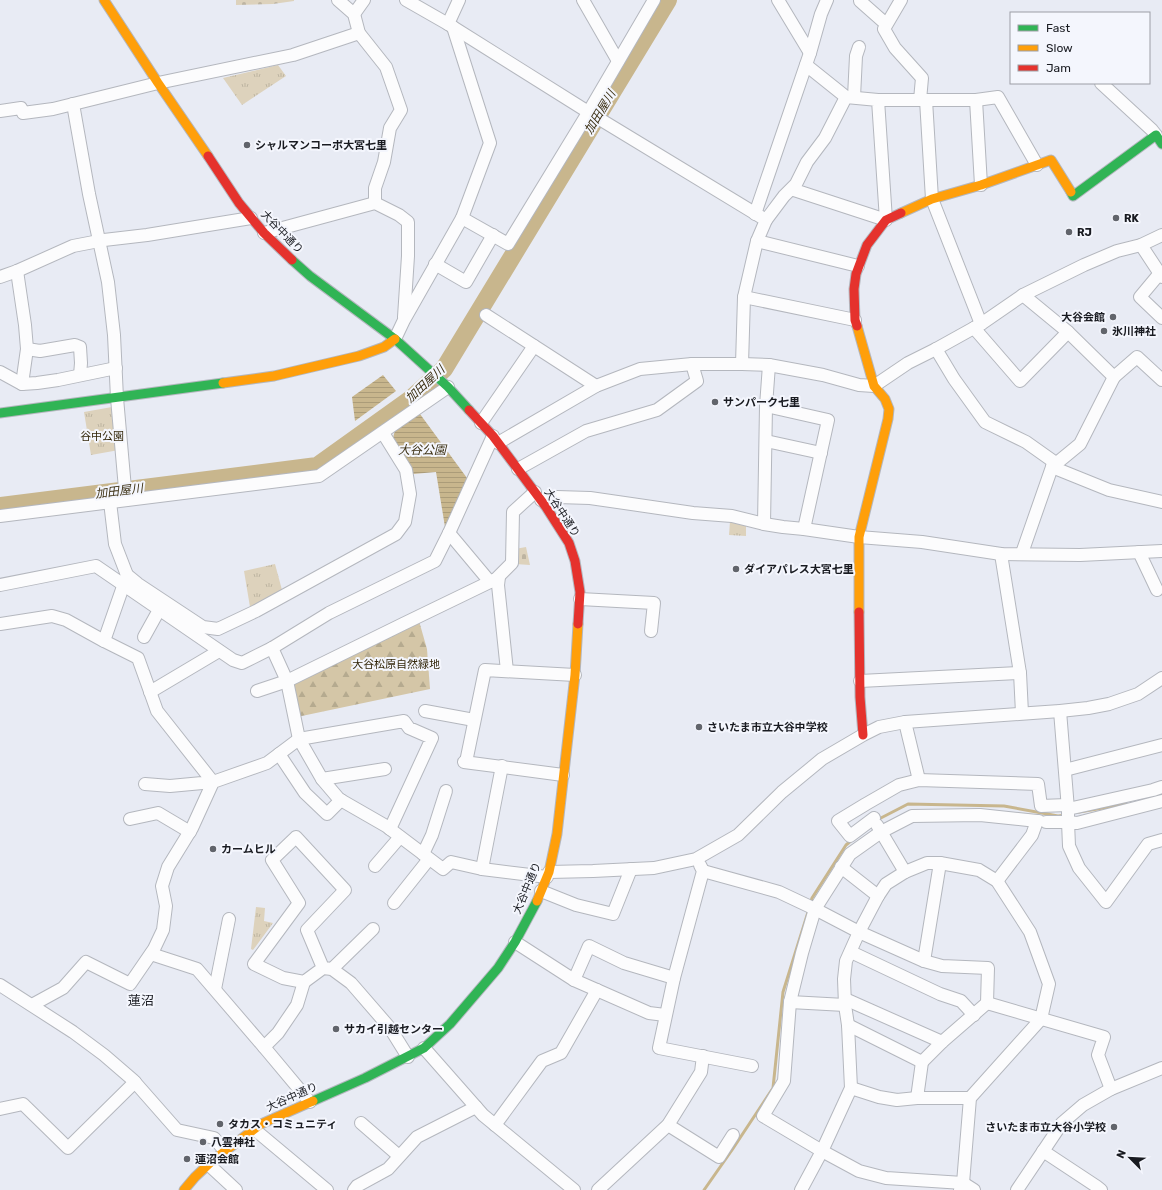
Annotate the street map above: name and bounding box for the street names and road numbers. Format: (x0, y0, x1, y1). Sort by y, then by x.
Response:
street label: 大谷中通り (258, 208, 306, 256)
street label: 大谷中通り (542, 486, 582, 540)
street label: 大谷中通り (510, 860, 544, 916)
street label: 大谷中通り (264, 1080, 320, 1114)

